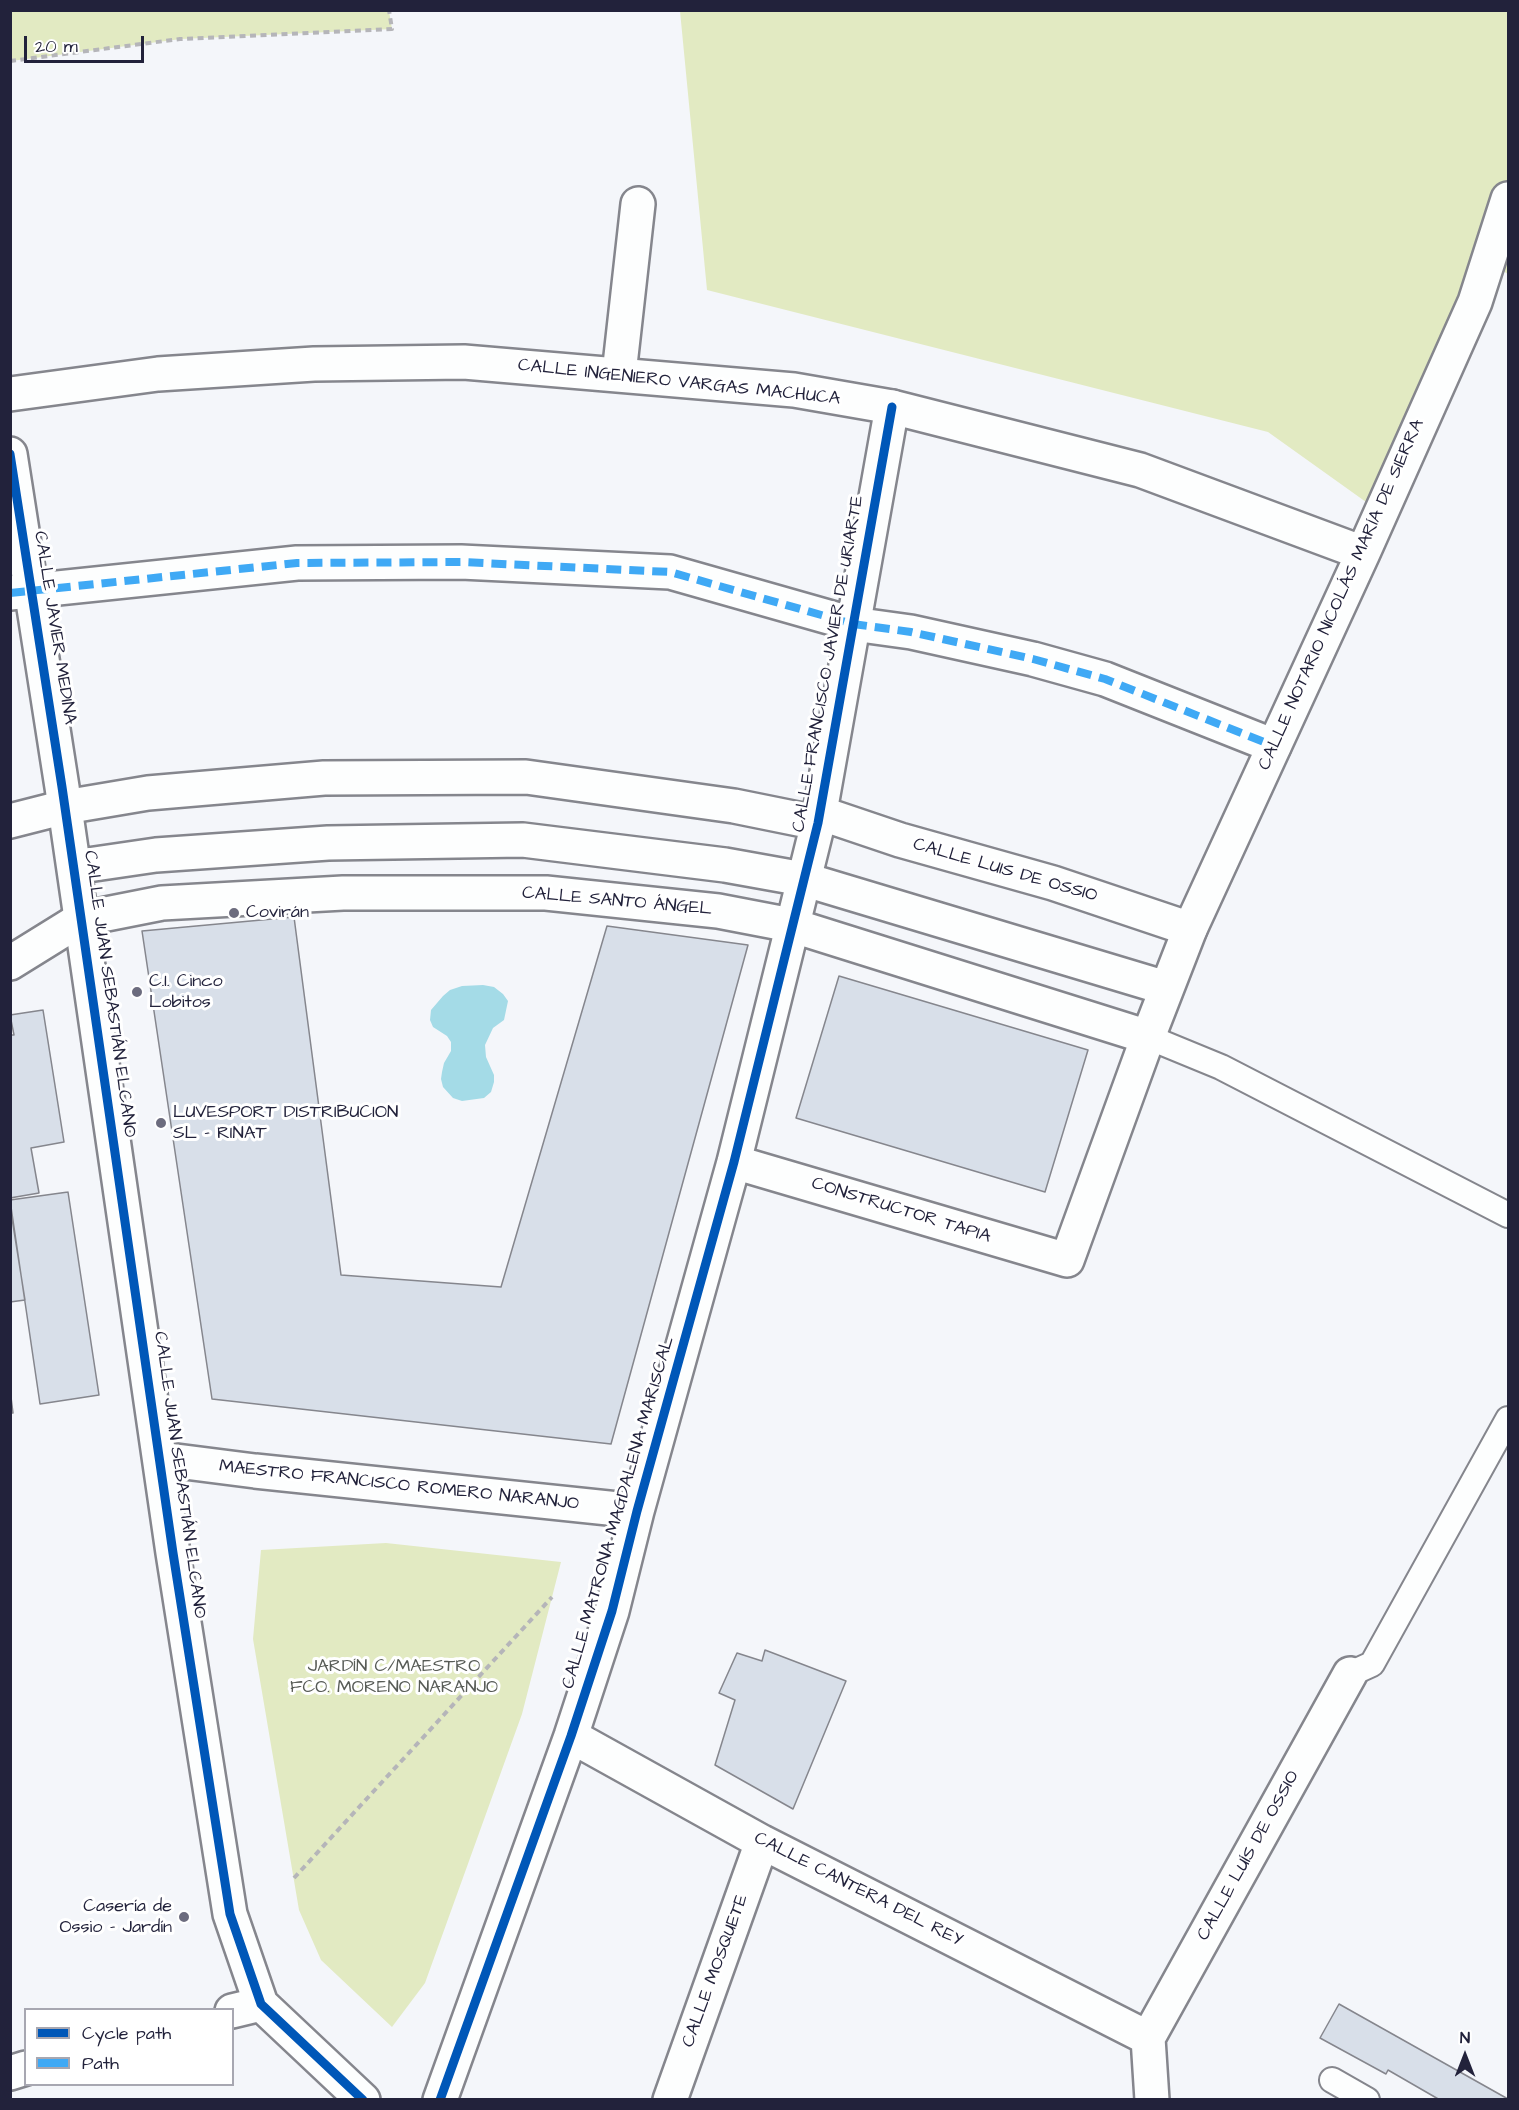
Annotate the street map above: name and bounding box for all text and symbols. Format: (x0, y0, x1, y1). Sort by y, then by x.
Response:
scale bar (27, 24, 147, 62)
text: 20 m (35, 34, 78, 59)
street label: CALLE INGENIERO VARGAS MACHUCA (517, 355, 841, 411)
street label: CALLE NOTARIO NICOLÁS MARÍA DE SIERRA (1254, 416, 1430, 774)
street label: CALLE FRANCISCO JAVIER DE URIARTE (789, 494, 869, 834)
street label: CALLE JAVIER MEDINA (28, 530, 80, 726)
street label: CALLE LUIS DE OSSIO (910, 834, 1100, 908)
street label: CALLE JUAN SEBASTIÁN ELCANO (78, 849, 140, 1139)
street label: CALLE SANTO ÁNGEL (521, 883, 713, 921)
place label: Covirán (246, 902, 309, 924)
marker: Covirán (227, 906, 241, 920)
place label: C.I. Cinco Lobitos (149, 971, 223, 1014)
marker: C.I. Cinco Lobitos (130, 985, 144, 999)
place label: LUVESPORT DISTRIBUCION SL - RINAT (173, 1102, 398, 1144)
marker: LUVESPORT DISTRIBUCION SL - RINAT (154, 1116, 168, 1130)
street label: CONSTRUCTOR TAPIA (809, 1173, 993, 1249)
street label: CALLE JUAN SEBASTIÁN ELCANO (148, 1330, 210, 1620)
street label: CALLE MATRONA MAGDALENA MARISCAL (558, 1335, 680, 1691)
street label: MAESTRO FRANCISCO ROMERO NARANJO (218, 1456, 580, 1516)
park label: JARDÍN C/MAESTRO FCO. MORENO NARANJO (290, 1656, 498, 1698)
street label: CALLE LUÍS DE OSSIO (1193, 1767, 1305, 1945)
street label: CALLE CANTERA DEL REY (750, 1828, 966, 1952)
street label: CALLE MOSQUETE (678, 1892, 754, 2050)
place label: Casería de Ossio - Jardín (59, 1896, 172, 1938)
marker: Casería de Ossio - Jardín (177, 1910, 191, 1924)
legend (24, 2008, 234, 2086)
text: Cycle path (82, 2021, 171, 2046)
north arrow (1435, 2026, 1495, 2086)
text: N (1460, 2027, 1470, 2049)
text: Path (82, 2051, 119, 2076)

